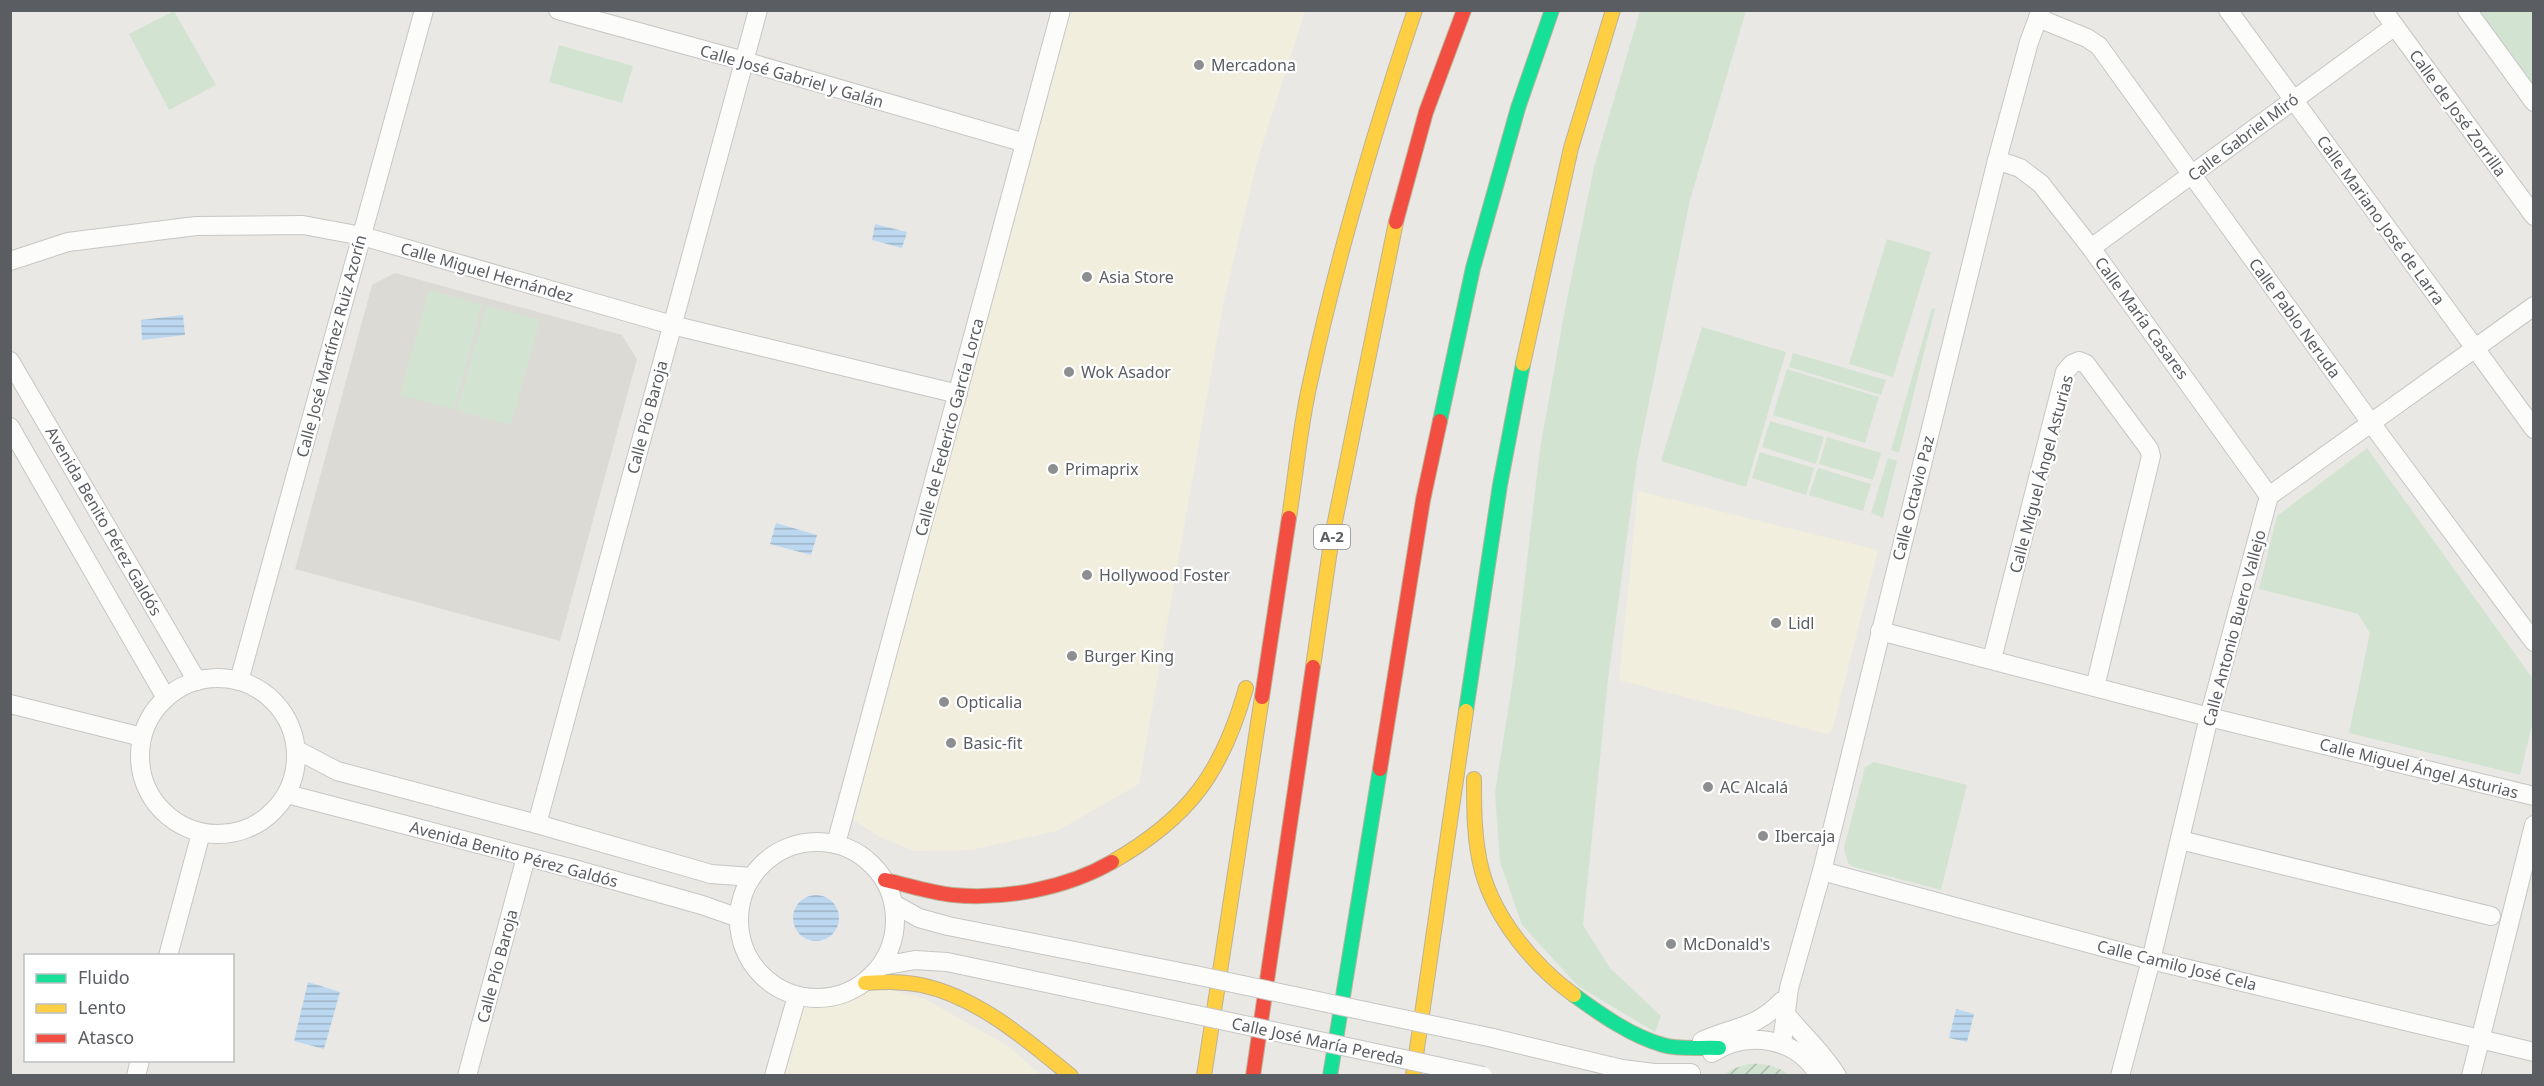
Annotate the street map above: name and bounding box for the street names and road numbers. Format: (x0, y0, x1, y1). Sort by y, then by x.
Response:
street label: Calle José Gabriel y Galán (698, 39, 886, 113)
street label: Calle de José Zorrilla (2404, 45, 2512, 181)
street label: Calle Gabriel Miró (2183, 88, 2303, 186)
street label: Calle Mariano José de Larra (2312, 131, 2450, 309)
street label: Calle José Martínez Ruiz Azorín (291, 232, 371, 460)
street label: Calle Miguel Hernández (398, 237, 576, 307)
street label: Calle María Casares (2090, 252, 2194, 384)
street label: Calle Pablo Neruda (2244, 253, 2346, 383)
street label: Calle de Federico García Lorca (909, 316, 989, 538)
street label: Calle Pío Baroja (621, 358, 673, 476)
street label: Calle Miguel Ángel Asturias (2004, 372, 2078, 576)
street label: Avenida Benito Pérez Galdós (41, 422, 167, 620)
street label: Calle Octavio Paz (1887, 433, 1939, 563)
road number: A-2 (1314, 525, 1350, 549)
street label: Calle Antonio Buero Vallejo (2197, 527, 2271, 729)
street label: Calle Miguel Ángel Asturias (2317, 733, 2521, 803)
street label: Avenida Benito Pérez Galdós (407, 816, 621, 892)
street label: Calle Pío Baroja (471, 907, 523, 1025)
street label: Calle Camilo José Cela (2095, 935, 2259, 995)
street label: Calle José María Pereda (1230, 1012, 1406, 1070)

